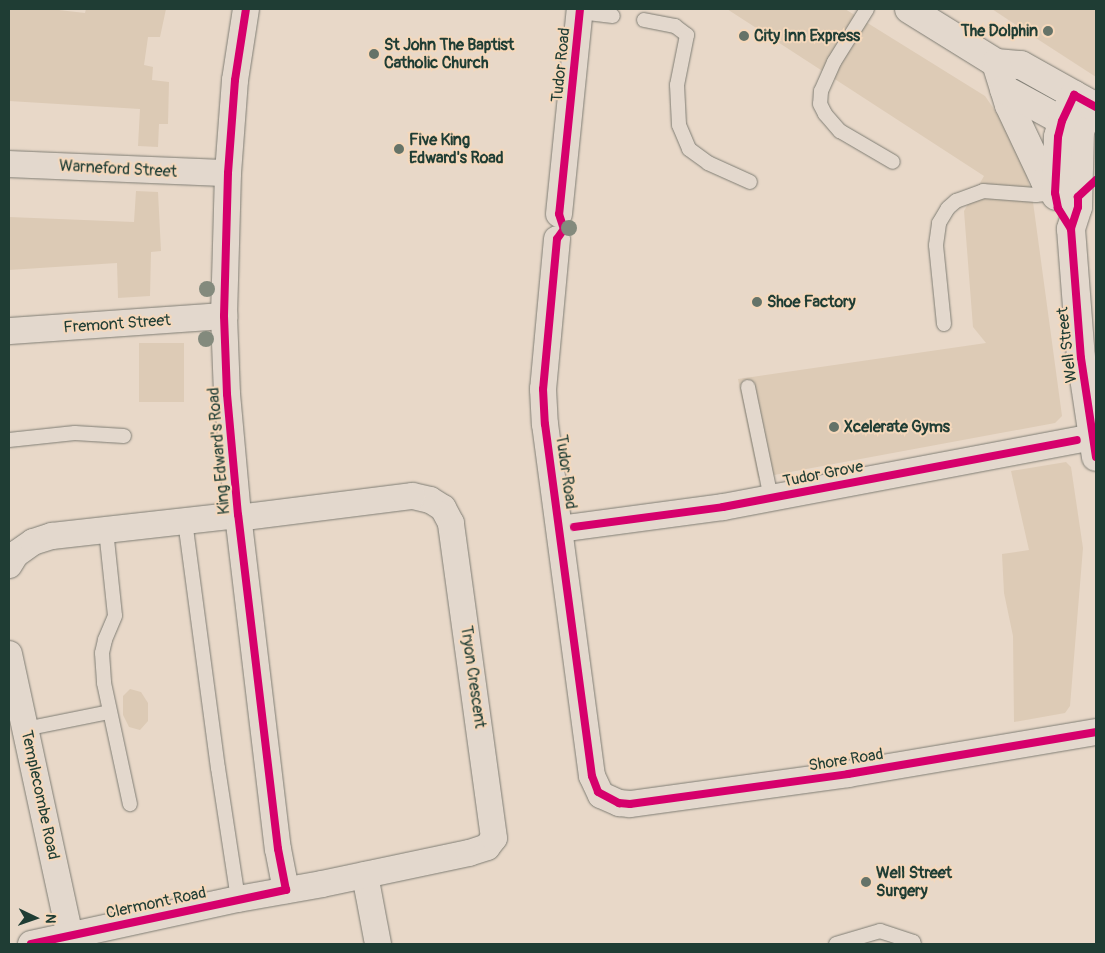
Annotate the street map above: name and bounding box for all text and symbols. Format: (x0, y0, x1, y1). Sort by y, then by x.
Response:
place label: The Dolphin (961, 21, 1038, 41)
marker: The Dolphin (1042, 25, 1054, 37)
place label: City Inn Express (754, 26, 860, 46)
street label: Tudor Road (548, 27, 574, 103)
marker: City Inn Express (738, 30, 750, 42)
place label: St John The Baptist Catholic Church (384, 35, 514, 73)
marker: St John The Baptist Catholic Church (368, 48, 380, 60)
place label: Five King Edward's Road (409, 130, 504, 168)
marker: Five King Edward's Road (393, 143, 405, 155)
street label: Warneford Street (59, 156, 177, 182)
place label: Shoe Factory (767, 292, 856, 312)
marker: Shoe Factory (751, 296, 763, 308)
street label: Well Street (1053, 306, 1081, 384)
street label: Fremont Street (63, 311, 171, 337)
street label: King Edward's Road (204, 387, 234, 515)
place label: Xcelerate Gyms (844, 417, 950, 437)
marker: Xcelerate Gyms (828, 421, 840, 433)
street label: Tudor Road (551, 434, 581, 510)
street label: Tudor Grove (781, 457, 865, 491)
street label: Tryon Crescent (456, 625, 490, 729)
street label: Templecombe Road (17, 728, 63, 862)
street label: Shore Road (807, 745, 885, 775)
place label: Well Street Surgery (876, 863, 952, 901)
marker: Well Street Surgery (860, 876, 872, 888)
street label: Clermont Road (104, 883, 208, 923)
north arrow (10, 893, 60, 943)
text: N (42, 914, 59, 924)

